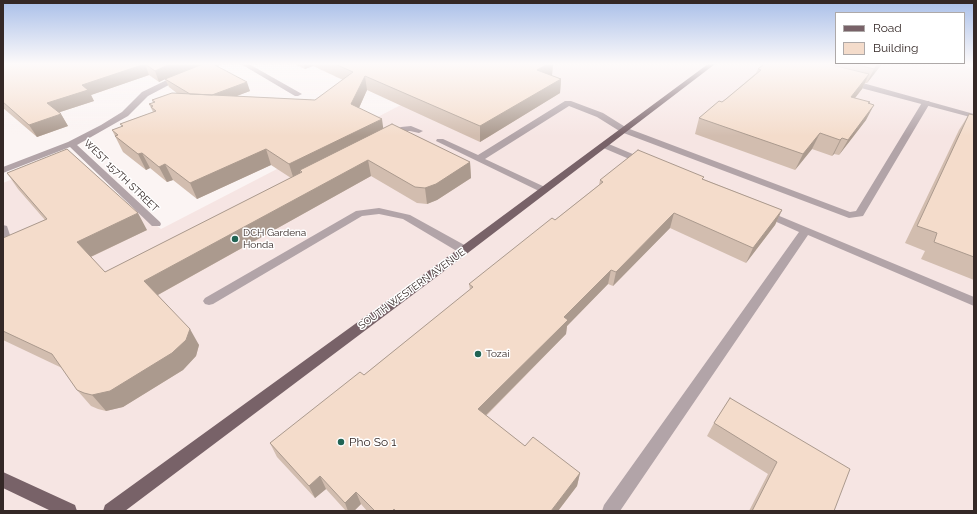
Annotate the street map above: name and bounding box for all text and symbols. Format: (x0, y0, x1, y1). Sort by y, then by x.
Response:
legend (835, 12, 965, 64)
text: Road (873, 21, 902, 35)
text: Building (873, 41, 919, 55)
street label: WEST 157TH STREET (81, 137, 161, 215)
place label: DCH Gardena Honda (243, 227, 306, 250)
marker: DCH Gardena Honda (230, 234, 240, 244)
street label: SOUTH WESTERN AVENUE (356, 246, 468, 332)
place label: Tozai (486, 348, 509, 360)
marker: Tozai (473, 349, 483, 359)
place label: Pho So 1 (349, 435, 396, 449)
marker: Pho So 1 (336, 437, 346, 447)

